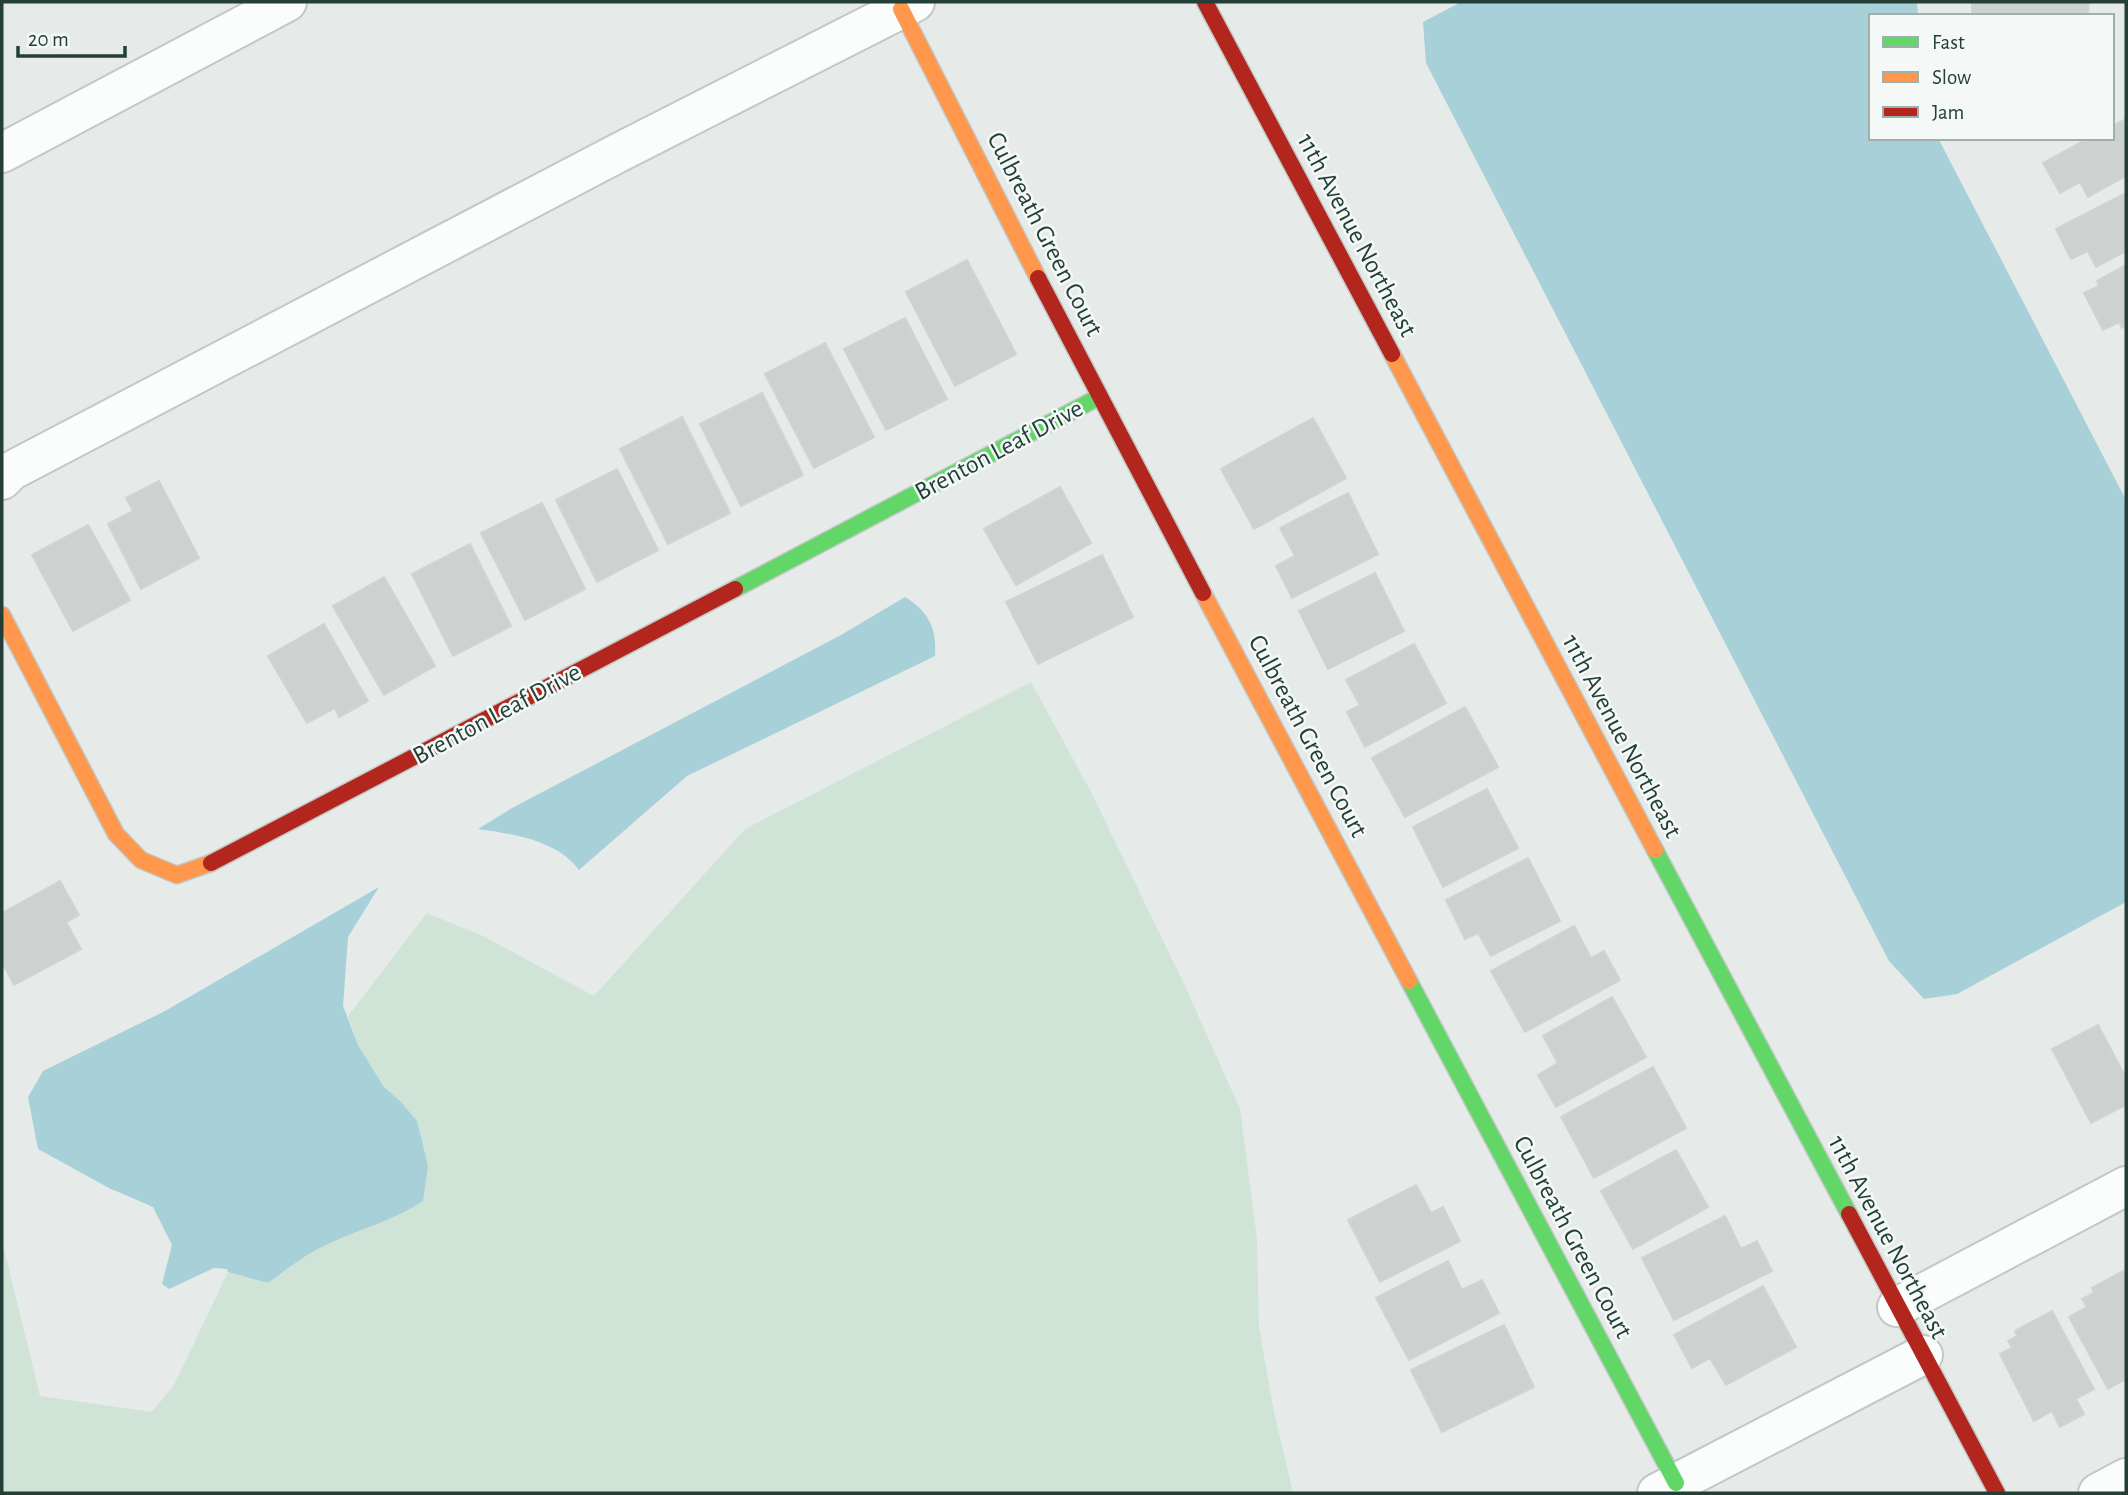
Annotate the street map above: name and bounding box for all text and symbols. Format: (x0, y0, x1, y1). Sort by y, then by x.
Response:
scale bar (18, 14, 124, 58)
legend (1869, 14, 2114, 140)
text: 20 m (28, 29, 69, 50)
text: Fast (1932, 32, 1965, 53)
text: Slow (1932, 67, 1971, 88)
text: Jam (1932, 102, 1964, 123)
street label: Culbreath Green Court (982, 128, 1108, 340)
street label: 11th Avenue Northeast (1292, 129, 1422, 341)
street label: Brenton Leaf Drive (911, 395, 1087, 505)
street label: 11th Avenue Northeast (1557, 630, 1687, 842)
street label: Culbreath Green Court (1244, 631, 1372, 841)
street label: Brenton Leaf Drive (409, 659, 585, 769)
street label: 11th Avenue Northeast (1823, 1131, 1953, 1343)
street label: Culbreath Green Court (1509, 1132, 1637, 1342)

